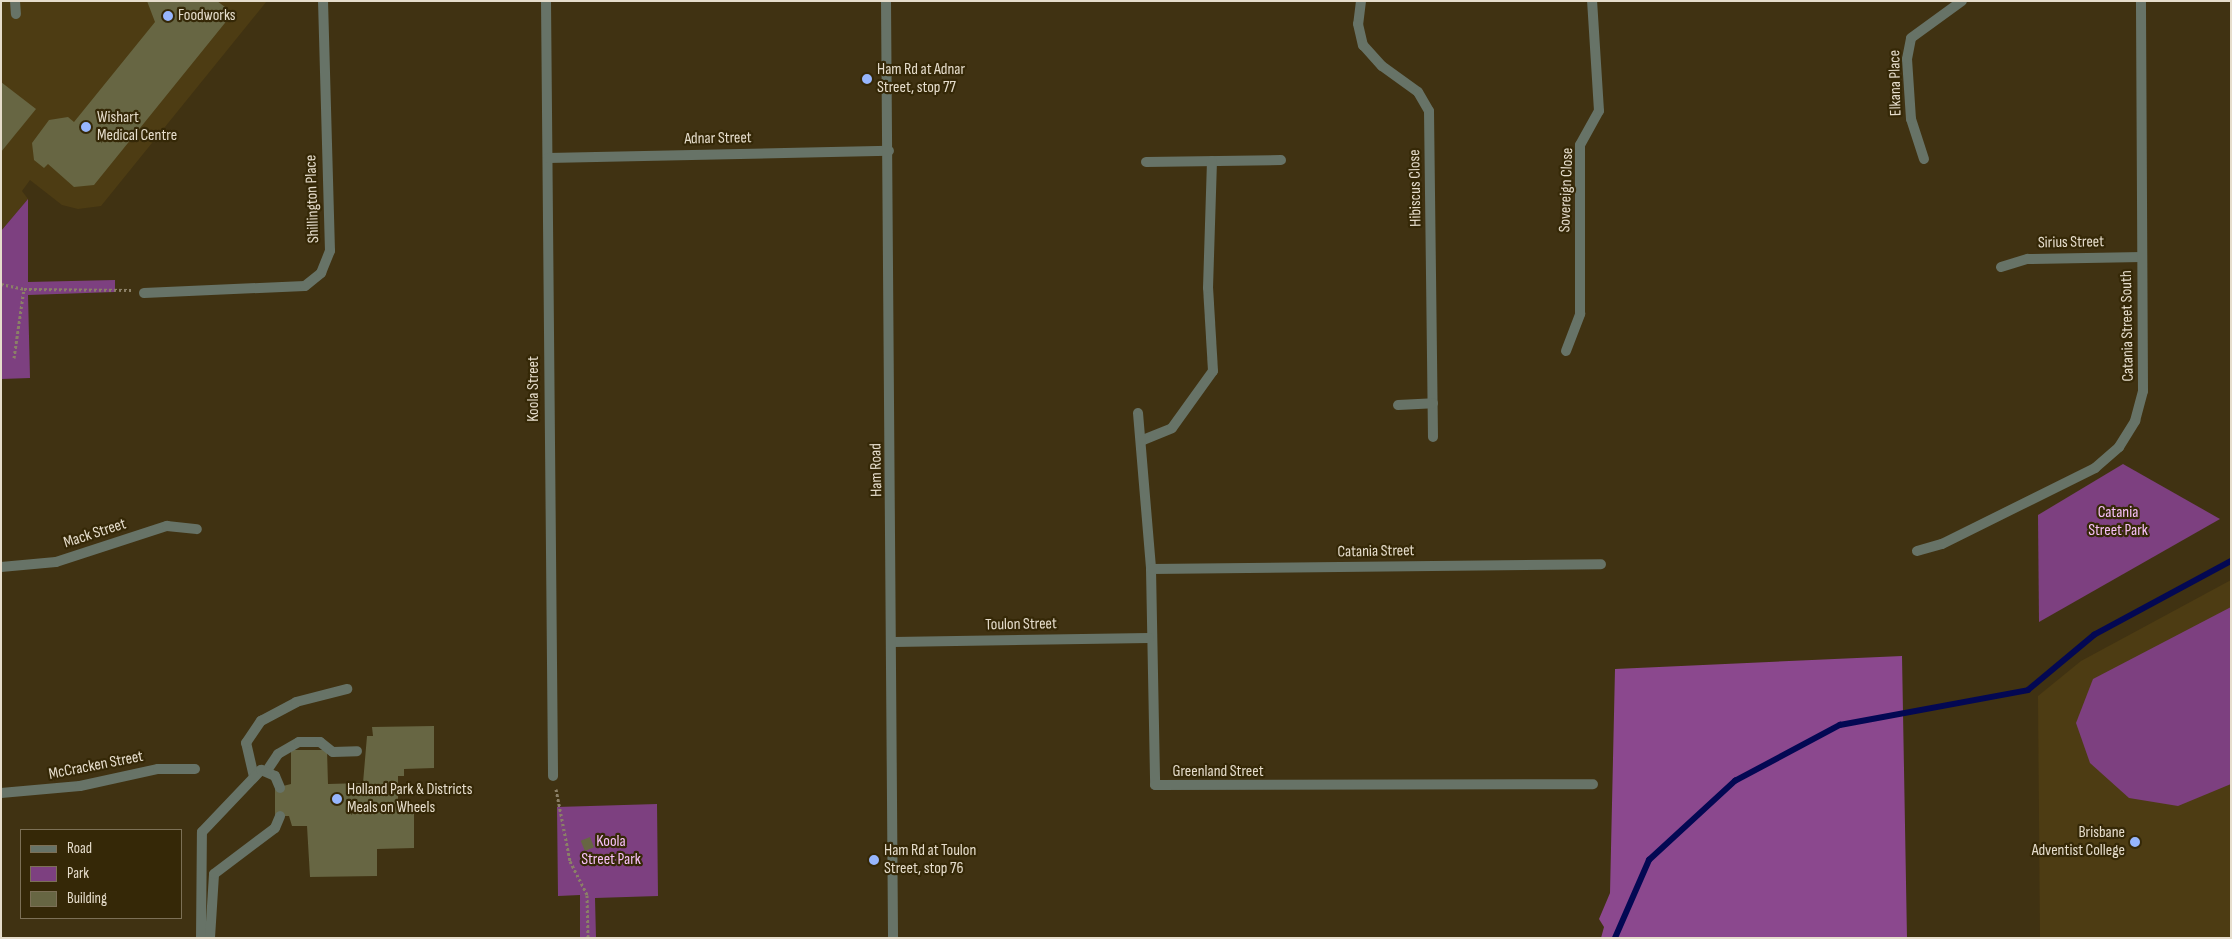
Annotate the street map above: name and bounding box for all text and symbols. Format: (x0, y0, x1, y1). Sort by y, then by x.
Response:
place label: Foodworks (178, 6, 236, 26)
marker: Foodworks (162, 10, 174, 22)
street label: Elkana Place (1886, 50, 1906, 116)
place label: Ham Rd at Adnar Street, stop 77 (877, 60, 965, 98)
marker: Ham Rd at Adnar Street, stop 77 (861, 73, 873, 85)
place label: Wishart Medical Centre (97, 108, 177, 146)
marker: Wishart Medical Centre (79, 120, 93, 134)
street label: Adnar Street (684, 129, 752, 149)
street label: Sovereign Close (1556, 147, 1578, 233)
street label: Hibiscus Close (1406, 149, 1426, 227)
street label: Shillington Place (302, 154, 324, 244)
street label: Sirius Street (2038, 233, 2104, 253)
street label: Catania Street South (2117, 270, 2139, 382)
street label: Koola Street (524, 356, 544, 422)
street label: Ham Road (867, 443, 887, 497)
park label: Catania Street Park (2088, 503, 2148, 541)
street label: Mack Street (61, 515, 129, 553)
street label: Catania Street (1337, 542, 1415, 562)
street label: Toulon Street (985, 615, 1057, 635)
street label: McCracken Street (47, 747, 145, 785)
street label: Greenland Street (1172, 762, 1264, 782)
place label: Holland Park & Districts Meals on Wheels (347, 780, 472, 818)
marker: Holland Park & Districts Meals on Wheels (331, 793, 343, 805)
place label: Brisbane Adventist College (2032, 823, 2125, 861)
legend (20, 829, 182, 919)
park label: Koola Street Park (581, 832, 641, 870)
marker: Brisbane Adventist College (2129, 836, 2141, 848)
text: Road (67, 839, 92, 858)
place label: Ham Rd at Toulon Street, stop 76 (884, 841, 976, 879)
marker: Ham Rd at Toulon Street, stop 76 (868, 854, 880, 866)
text: Park (67, 864, 89, 883)
text: Building (67, 889, 107, 908)

